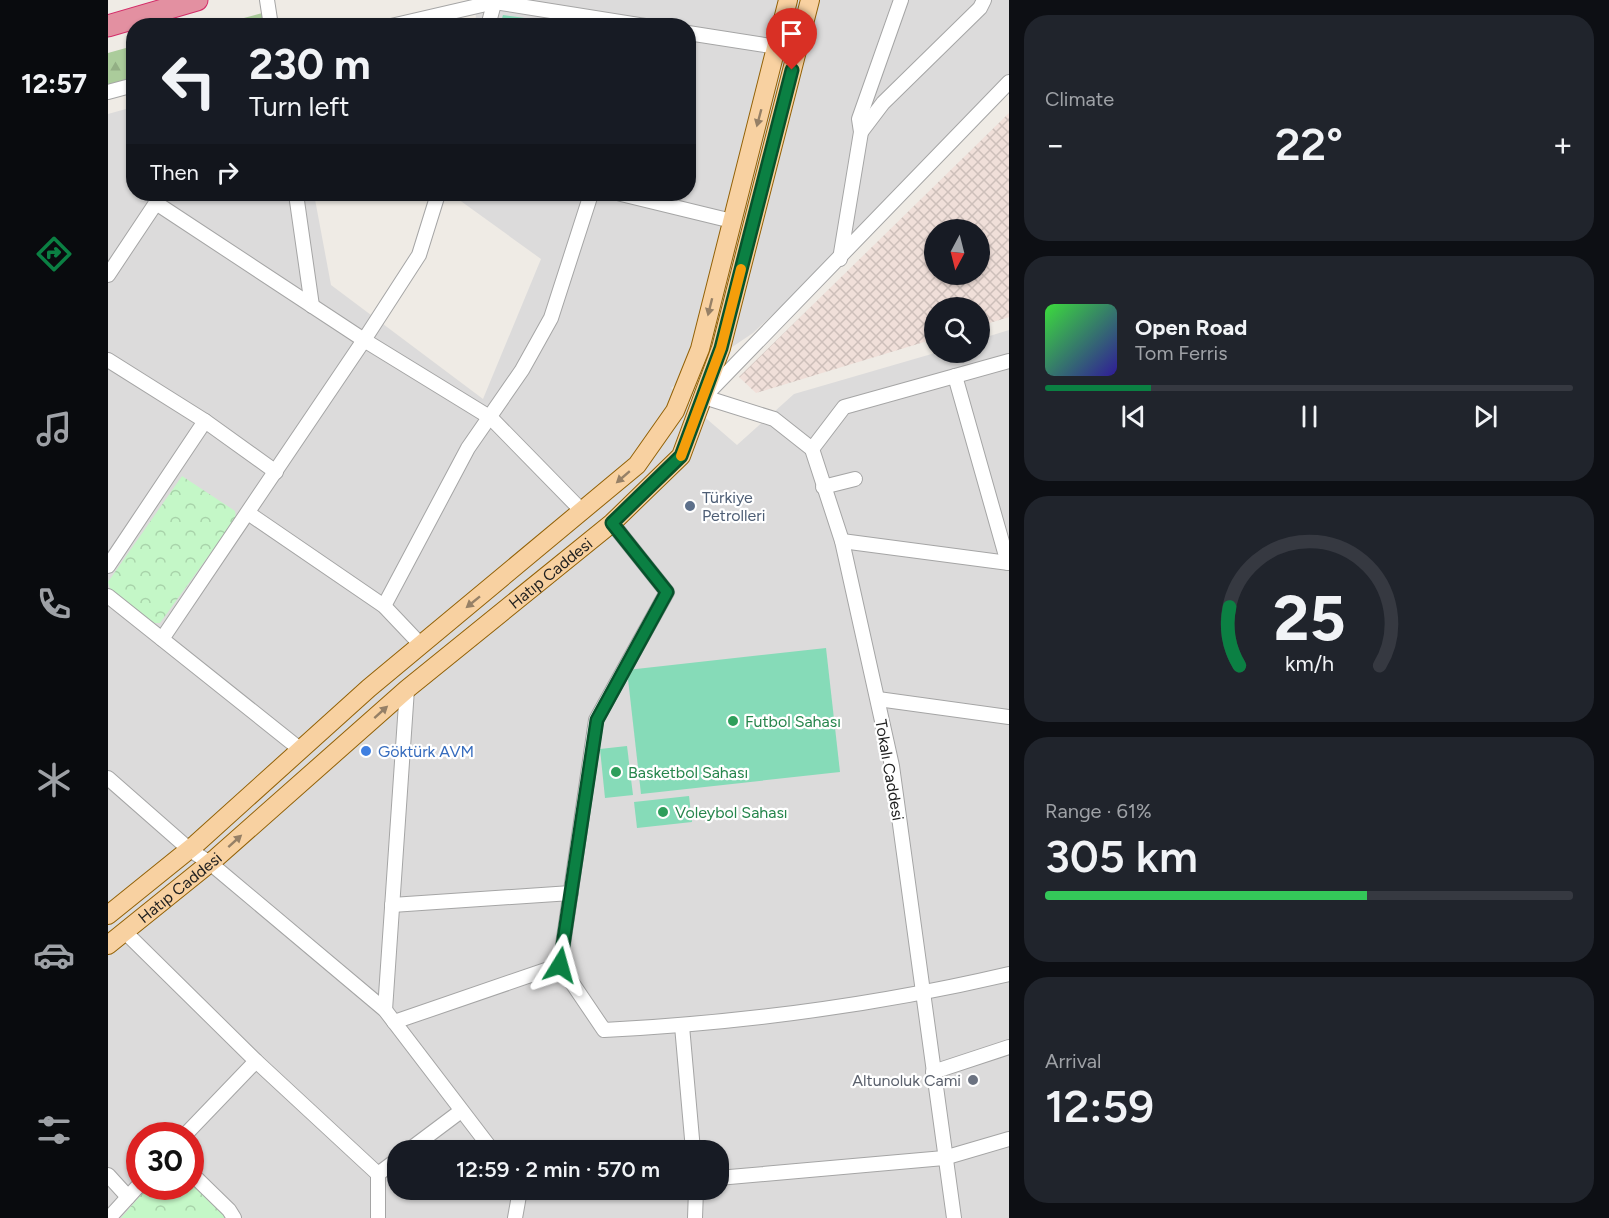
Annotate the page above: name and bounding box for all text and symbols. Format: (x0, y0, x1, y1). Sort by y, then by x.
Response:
pin (766, 8, 817, 70)
icon: arrive (775, 17, 808, 50)
text: 230 m (249, 39, 371, 90)
icon: left (150, 42, 228, 120)
text: 12:57 (21, 67, 87, 100)
text: Climate (1045, 87, 1114, 111)
text: Turn left (249, 90, 349, 123)
one-way arrow (753, 109, 763, 127)
text: 22° (1275, 117, 1343, 171)
text: − (1045, 125, 1066, 164)
text: + (1552, 125, 1573, 164)
icon: right (211, 156, 244, 189)
text: Then (150, 159, 199, 186)
north arrow (924, 219, 990, 285)
map controls (924, 219, 990, 363)
icon: directions (33, 233, 75, 275)
button: search (924, 297, 990, 363)
one-way arrow (705, 298, 715, 316)
text: Open Road (1135, 314, 1247, 341)
text: Tom Ferris (1135, 341, 1228, 365)
icon: previous (1117, 400, 1150, 433)
icon: pause (1293, 400, 1326, 433)
icon: next (1469, 400, 1502, 433)
icon: music (33, 408, 75, 450)
one-way arrow (616, 470, 631, 483)
place label: Türkiye Petrolleri (702, 488, 765, 525)
marker: Türkiye Petrolleri (683, 499, 697, 513)
street label: Hatıp Caddesi (505, 534, 596, 613)
text: 25 (1273, 581, 1345, 656)
icon: phone (33, 583, 75, 625)
one-way arrow (466, 595, 481, 608)
text: km/h (1285, 651, 1333, 676)
one-way arrow (373, 705, 388, 719)
place label: Futbol Sahası (745, 712, 841, 731)
marker: Futbol Sahası (726, 714, 740, 728)
street label: Tokalı Caddesi (871, 718, 908, 822)
place label: Göktürk AVM (378, 742, 474, 761)
marker: Göktürk AVM (359, 744, 373, 758)
icon: climate (33, 759, 75, 801)
place label: Basketbol Sahası (628, 763, 748, 782)
marker: Basketbol Sahası (609, 765, 623, 779)
text: Range · 61% (1045, 799, 1152, 823)
place label: Voleybol Sahası (675, 803, 788, 822)
marker: Voleybol Sahası (656, 805, 670, 819)
text: 305 km (1045, 829, 1198, 883)
one-way arrow (227, 835, 242, 848)
street label: Hatıp Caddesi (134, 848, 226, 927)
position arrow (528, 933, 592, 997)
icon: car (33, 934, 75, 976)
text: Arrival (1045, 1049, 1101, 1073)
place label: Altunoluk Cami (852, 1071, 961, 1090)
marker: Altunoluk Cami (966, 1073, 980, 1087)
text: 12:59 (1045, 1079, 1154, 1133)
icon: filters (33, 1109, 75, 1151)
speed limit sign: 30 (126, 1122, 204, 1200)
text: 12:59 · 2 min · 570 m (456, 1156, 660, 1183)

